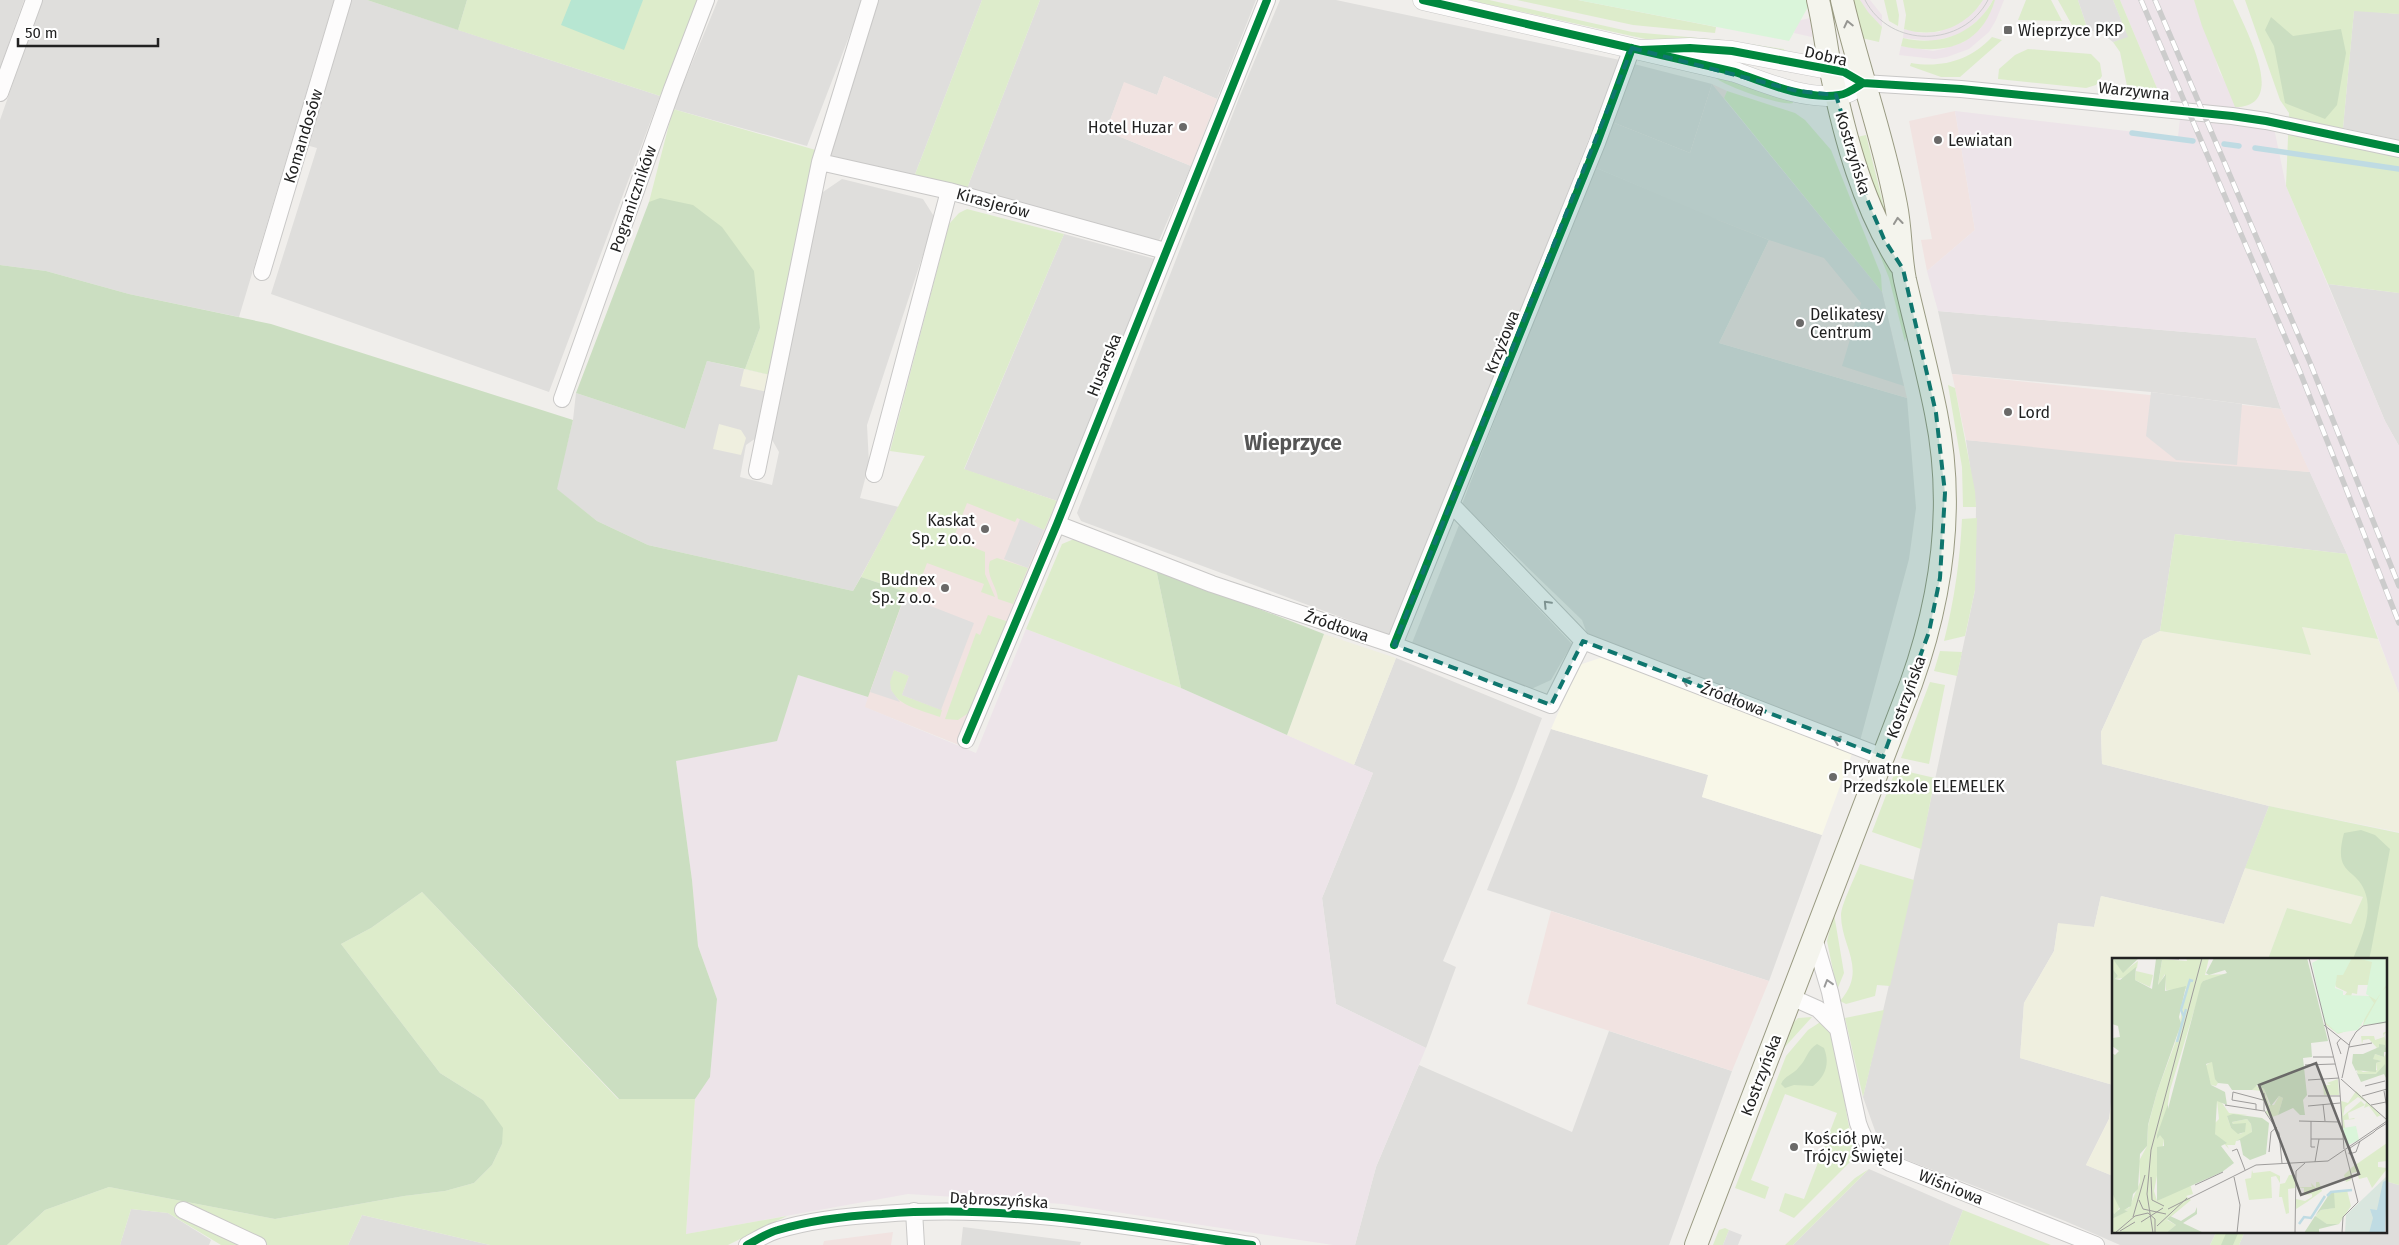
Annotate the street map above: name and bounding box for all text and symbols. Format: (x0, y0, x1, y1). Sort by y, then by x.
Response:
scale bar (18, 15, 158, 47)
one-way arrow (1843, 20, 1854, 29)
place label: Wieprzyce PKP (2018, 21, 2123, 40)
text: 50 m (25, 24, 58, 42)
marker: Wieprzyce PKP (2002, 24, 2014, 36)
street label: Dobra (1803, 42, 1849, 70)
street label: Warzywna (2097, 78, 2171, 104)
street label: Komandosów (280, 86, 326, 185)
street label: Kostrzyńska (1831, 109, 1875, 197)
place label: Hotel Huzar (1088, 118, 1174, 137)
marker: Hotel Huzar (1177, 121, 1189, 133)
place label: Lewiatan (1948, 131, 2013, 150)
marker: Lewiatan (1932, 134, 1944, 146)
street label: Pograniczników (606, 142, 660, 255)
street label: Kirasjerów (954, 184, 1032, 222)
one-way arrow (1893, 216, 1904, 224)
place label: Delikatesy Centrum (1810, 305, 1884, 342)
street label: Krzyżowa (1481, 308, 1523, 376)
marker: Delikatesy Centrum (1794, 317, 1806, 329)
street label: Husarska (1083, 331, 1125, 399)
place label: Lord (2018, 403, 2050, 422)
marker: Lord (2002, 406, 2014, 418)
district label: Wieprzyce (1244, 430, 1342, 456)
place label: Kaskat Sp. z o.o. (912, 511, 975, 548)
marker: Kaskat Sp. z o.o. (979, 523, 991, 535)
place label: Budnex Sp. z o.o. (872, 570, 935, 607)
marker: Budnex Sp. z o.o. (939, 582, 951, 594)
one-way arrow (1544, 601, 1553, 610)
street label: Źródłowa (1302, 605, 1372, 646)
street label: Kostrzyńska (1882, 653, 1930, 741)
one-way arrow (1682, 677, 1691, 687)
street label: Źródłowa (1698, 677, 1768, 720)
one-way arrow (1834, 736, 1842, 746)
place label: Prywatne Przedszkole ELEMELEK (1843, 759, 2005, 796)
marker: Prywatne Przedszkole ELEMELEK (1827, 771, 1839, 783)
inset map (2112, 958, 2386, 1232)
one-way arrow (1823, 979, 1833, 987)
street label: Kostrzyńska (1737, 1031, 1785, 1119)
place label: Kościół pw. Trójcy Świętej (1804, 1129, 1903, 1166)
marker: Kościół pw. Trójcy Świętej (1788, 1141, 1800, 1153)
street label: Wiśniowa (1916, 1165, 1986, 1209)
street label: Dąbroszyńska (949, 1188, 1049, 1213)

